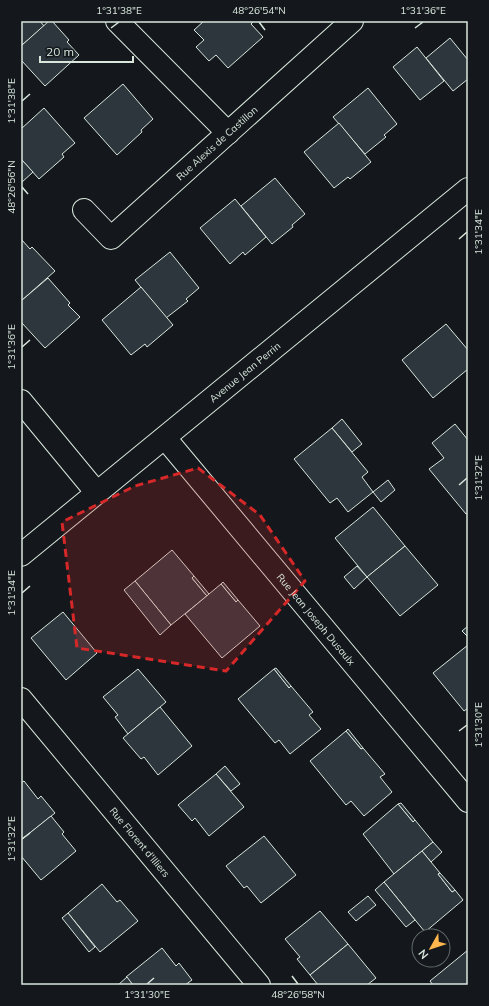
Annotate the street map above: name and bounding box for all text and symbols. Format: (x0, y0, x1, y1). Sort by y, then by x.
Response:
text: 1°31'38"E (96, 4, 142, 17)
text: 48°26'54"N (232, 4, 286, 17)
text: 1°31'36"E (400, 4, 446, 17)
scale bar (40, 38, 133, 64)
text: 20 m (46, 44, 74, 59)
text: 1°31'38"E (5, 78, 18, 124)
street label: Rue Alexis de Castillon (173, 103, 260, 183)
text: 48°26'56"N (5, 160, 18, 214)
text: 1°31'34"E (472, 209, 485, 255)
text: 1°31'36"E (5, 324, 18, 370)
street label: Avenue Jean Perrin (206, 339, 283, 405)
text: 1°31'32"E (472, 455, 485, 501)
text: 1°31'34"E (5, 570, 18, 616)
street label: Rue Jean Joseph Dusaulx (274, 571, 359, 668)
text: 1°31'30"E (472, 702, 485, 748)
street label: Rue Florent d'Illiers (107, 804, 173, 880)
text: 1°31'32"E (5, 816, 18, 862)
north arrow (411, 928, 451, 968)
text: N (415, 947, 431, 962)
text: 1°31'30"E (124, 988, 170, 1001)
text: 48°26'58"N (271, 988, 325, 1001)

